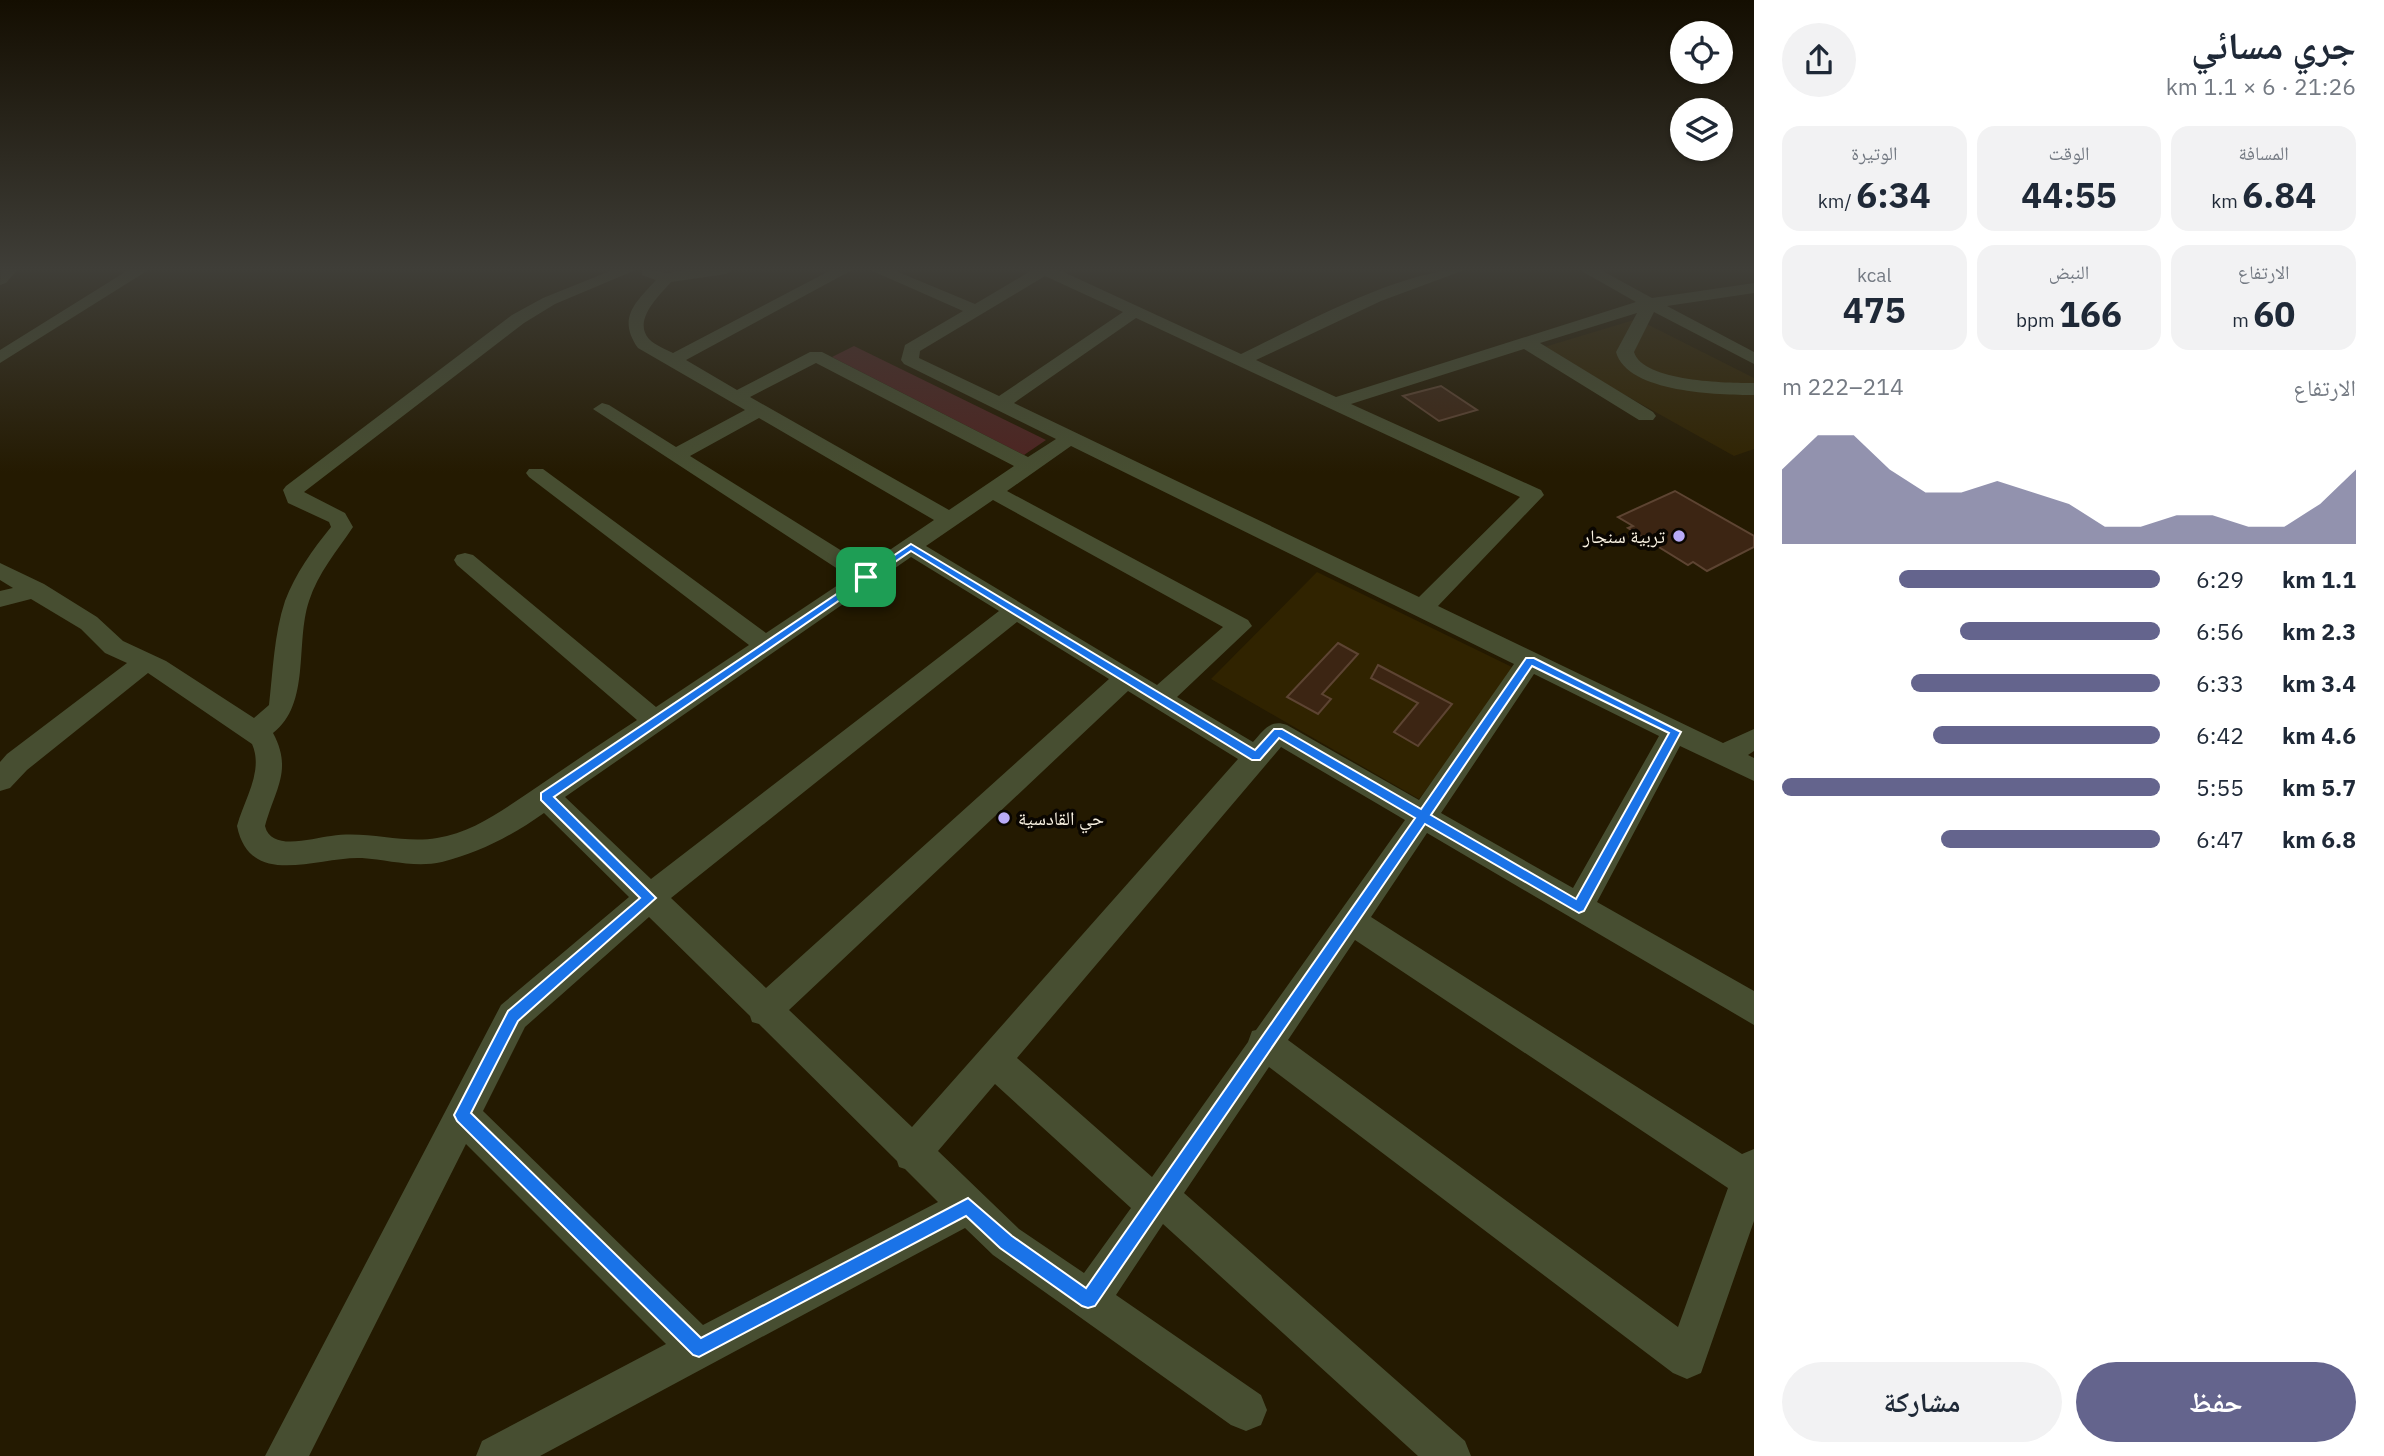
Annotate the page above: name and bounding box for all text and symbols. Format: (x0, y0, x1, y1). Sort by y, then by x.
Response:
text: جري مسائي (2191, 20, 2356, 69)
map controls (1670, 21, 1733, 161)
button: locate (1670, 21, 1733, 84)
button: share (1782, 23, 1856, 97)
text: 21:26 · 6 × 1.1 km (2166, 71, 2356, 101)
button: layers (1670, 98, 1733, 161)
text: الوتيرة (1851, 141, 1897, 165)
text: الوقت (2049, 141, 2089, 165)
text: المسافة (2238, 141, 2289, 165)
text: 6:34 (1856, 172, 1931, 218)
text: 44:55 (2021, 172, 2117, 218)
text: 6.84 (2242, 172, 2316, 218)
text: /km (1818, 189, 1856, 213)
text: km (2211, 189, 2242, 213)
text: النبض (2049, 260, 2089, 284)
text: الارتفاع (2238, 260, 2290, 284)
text: kcal (1857, 263, 1892, 287)
text: 475 (1843, 287, 1906, 333)
text: 166 (2059, 291, 2122, 337)
text: 60 (2253, 291, 2295, 337)
text: bpm (2016, 308, 2059, 332)
text: m (2232, 308, 2253, 332)
text: 214–222 m (1782, 371, 1904, 401)
text: الارتفاع (2293, 372, 2356, 402)
place label: تربية سنجار (1582, 524, 1665, 548)
marker: تربية سنجار (1671, 528, 1687, 544)
pin (836, 547, 896, 607)
icon: arrive (847, 558, 885, 596)
text: 6:29 (2196, 564, 2244, 594)
text: 1.1 km (2282, 564, 2356, 594)
text: 6:56 (2196, 616, 2244, 646)
text: 2.3 km (2282, 616, 2356, 646)
text: 6:33 (2196, 668, 2244, 698)
text: 3.4 km (2282, 668, 2356, 698)
text: 6:42 (2196, 720, 2244, 750)
text: 4.6 km (2282, 720, 2356, 750)
text: 5:55 (2196, 772, 2244, 802)
text: 5.7 km (2282, 772, 2356, 802)
place label: حي القادسية (1018, 806, 1104, 834)
marker: حي القادسية (996, 810, 1012, 826)
text: 6:47 (2196, 824, 2244, 854)
text: 6.8 km (2282, 824, 2356, 854)
button: مشاركة (1782, 1362, 2062, 1442)
button: حفظ (2076, 1362, 2356, 1442)

